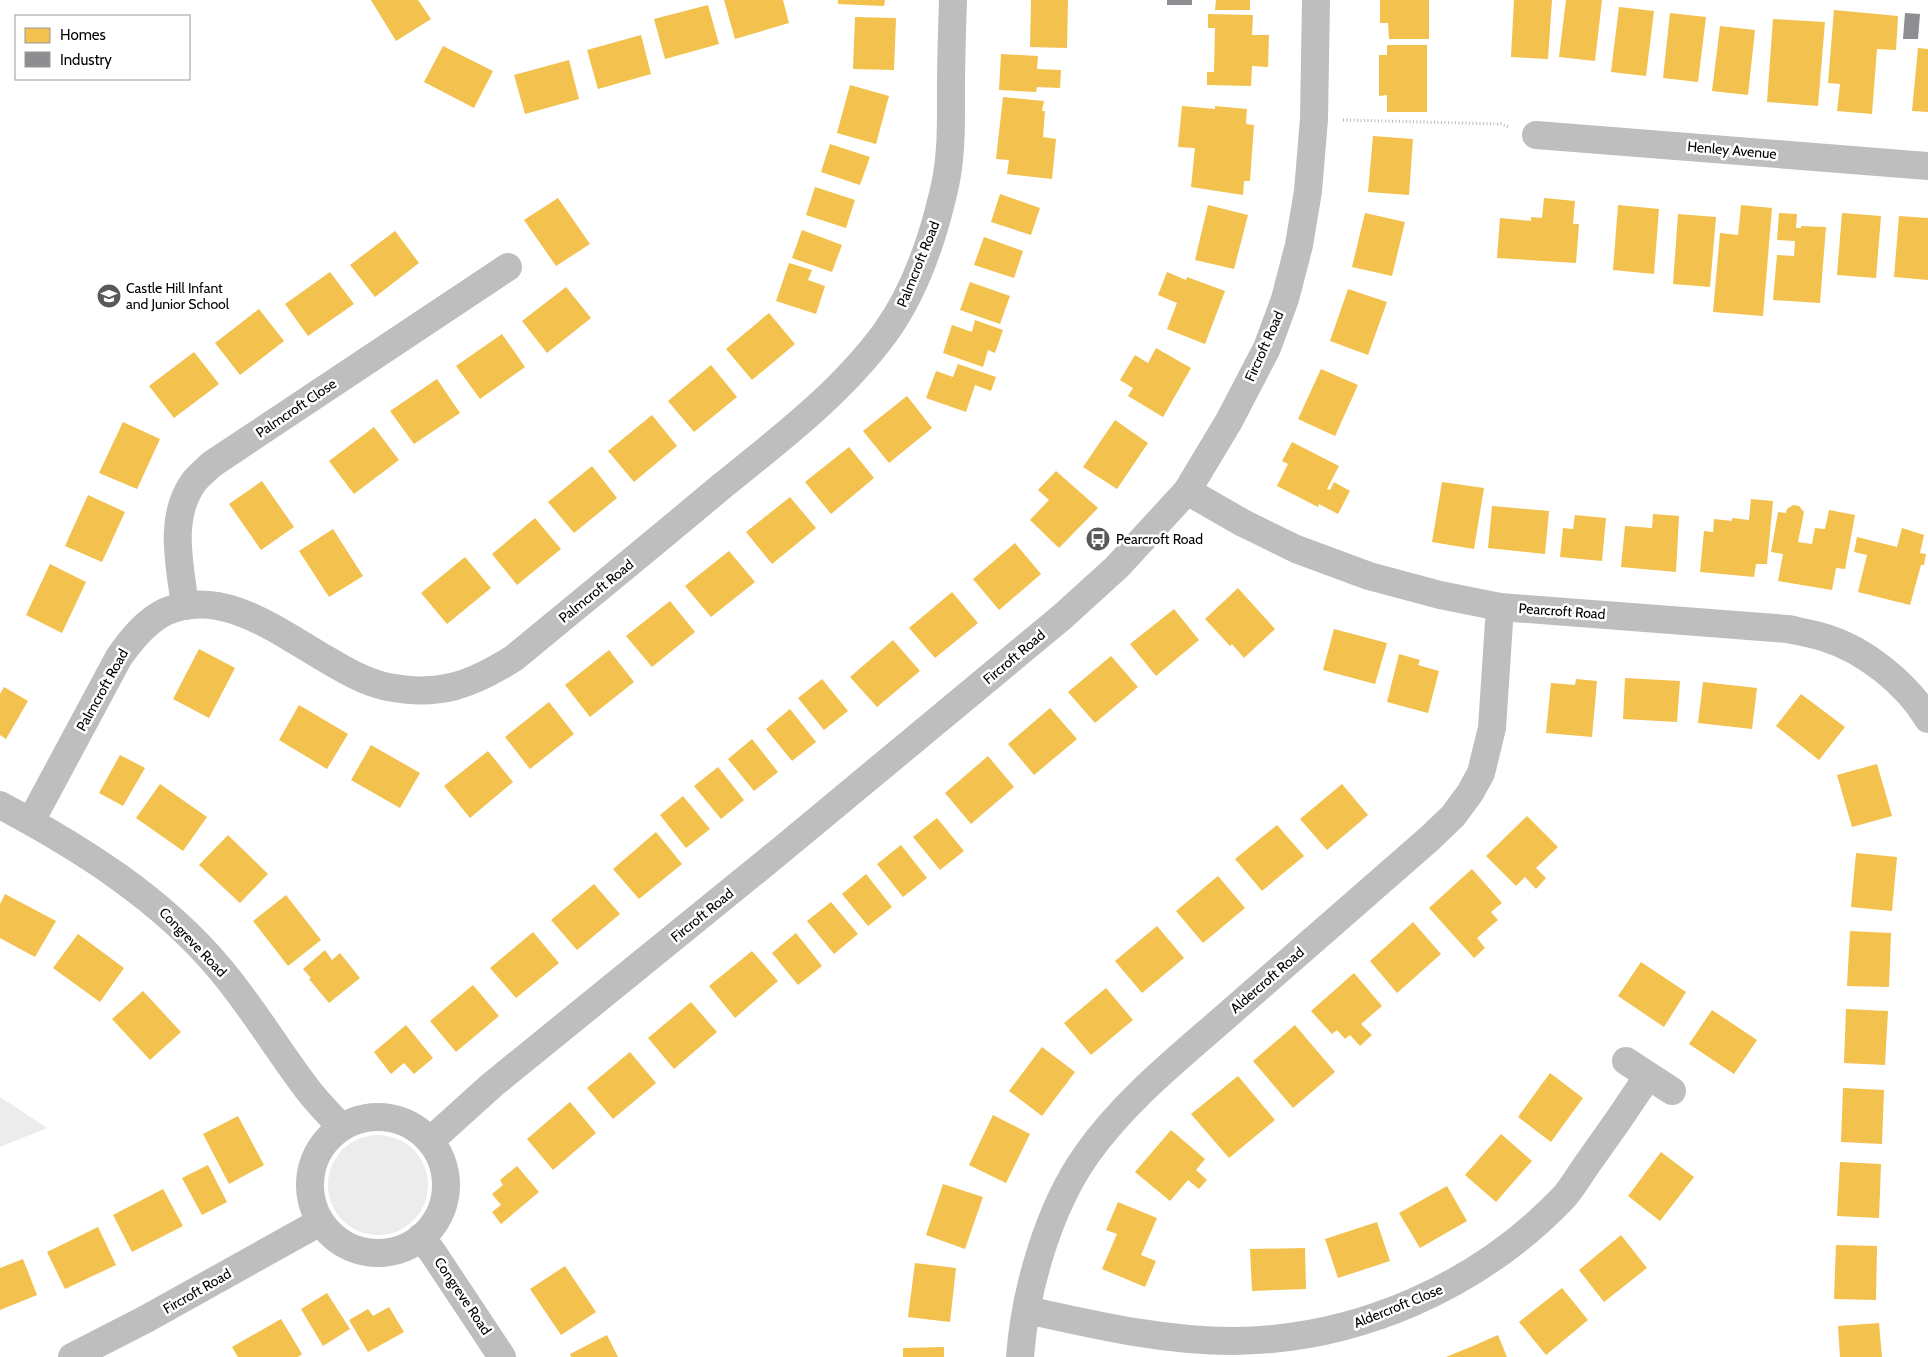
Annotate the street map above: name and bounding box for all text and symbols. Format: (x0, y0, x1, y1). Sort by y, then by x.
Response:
legend (15, 15, 190, 80)
text: Homes (60, 26, 106, 44)
text: Industry (60, 51, 112, 69)
street label: Henley Avenue (1687, 137, 1777, 163)
street label: Palmcroft Road (893, 218, 943, 310)
place label: Castle Hill Infant and Junior School (126, 279, 230, 313)
school or university icon: Castle Hill Infant and Junior School (96, 283, 122, 309)
street label: Fircroft Road (1240, 308, 1288, 384)
street label: Palmcroft Close (252, 374, 340, 442)
bus stop icon: Pearcroft Road (1085, 526, 1111, 552)
place label: Pearcroft Road (1116, 530, 1203, 548)
street label: Palmcroft Road (555, 555, 637, 627)
street label: Pearcroft Road (1518, 599, 1606, 623)
street label: Fircroft Road (979, 626, 1049, 688)
street label: Palmcroft Road (72, 646, 132, 734)
street label: Fircroft Road (667, 884, 737, 946)
street label: Congreve Road (155, 903, 231, 981)
street label: Aldercroft Road (1226, 943, 1308, 1017)
street label: Congreve Road (430, 1254, 496, 1338)
street label: Fircroft Road (160, 1264, 234, 1318)
street label: Aldercroft Close (1351, 1280, 1445, 1332)

